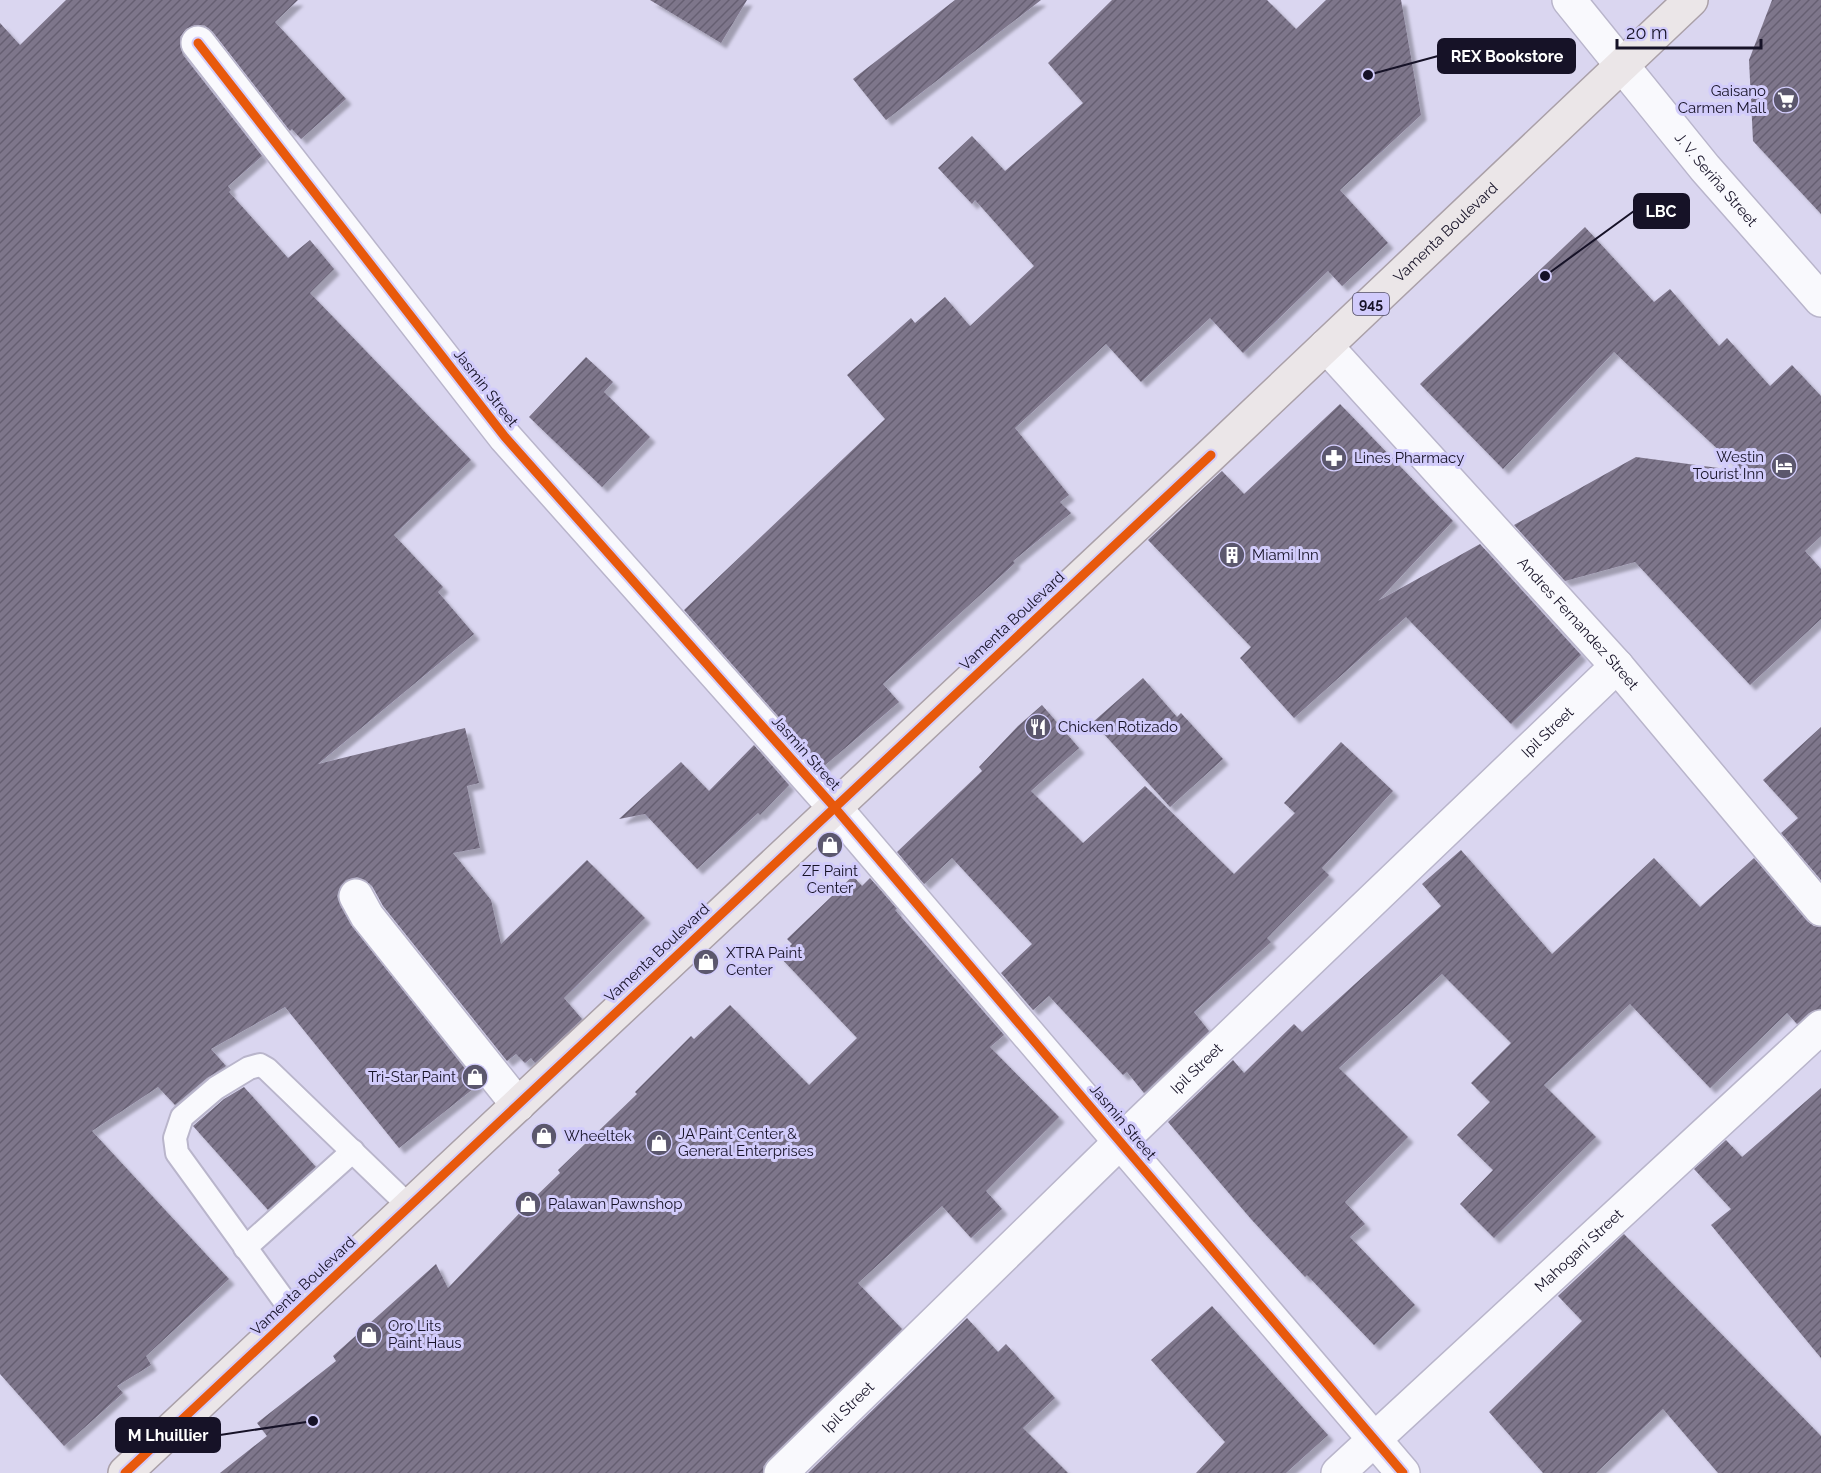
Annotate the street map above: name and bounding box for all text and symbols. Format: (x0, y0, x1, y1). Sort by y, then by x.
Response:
scale bar (1617, 12, 1761, 50)
text: 20 m (1626, 22, 1668, 43)
callout: REX Bookstore (1438, 39, 1575, 73)
text: REX Bookstore (1451, 47, 1564, 66)
place label: Gaisano Carmen Mall (1678, 82, 1767, 117)
supermarket icon: Gaisano Carmen Mall (1771, 85, 1801, 115)
street label: J. V. Seriña Street (1671, 129, 1761, 230)
street label: Vamenta Boulevard (1390, 179, 1502, 286)
callout: LBC (1634, 194, 1689, 228)
text: LBC (1645, 202, 1677, 221)
road number: 945 (1353, 293, 1389, 315)
street label: Jasmin Street (450, 346, 522, 430)
pharmacy icon: Lines Pharmacy (1319, 443, 1349, 473)
place label: Westin Tourist Inn (1693, 448, 1764, 483)
place label: Lines Pharmacy (1354, 449, 1464, 467)
hotel icon: Westin Tourist Inn (1769, 451, 1799, 481)
building icon: Miami Inn (1217, 540, 1247, 570)
place label: Miami Inn (1252, 546, 1319, 564)
street label: Andres Fernandez Street (1514, 554, 1642, 694)
street label: Vamenta Boulevard (956, 568, 1068, 674)
street label: Ipil Street (1518, 703, 1578, 761)
street label: Jasmin Street (768, 712, 844, 794)
restaurant icon: Chicken Rotizado (1023, 712, 1053, 742)
place label: Chicken Rotizado (1058, 718, 1178, 736)
shop icon: ZF Paint Center (815, 830, 845, 860)
place label: ZF Paint Center (802, 862, 858, 897)
street label: Vamenta Boulevard (601, 900, 713, 1006)
place label: XTRA Paint Center (726, 944, 802, 979)
shop icon: XTRA Paint Center (691, 947, 721, 977)
street label: Ipil Street (1167, 1039, 1227, 1098)
shop icon: Tri-Star Paint (460, 1062, 490, 1092)
place label: Tri-Star Paint (368, 1068, 456, 1086)
street label: Jasmin Street (1086, 1080, 1160, 1164)
shop icon: Wheeltek (529, 1121, 559, 1151)
place label: JA Paint Center & General Enterprises (678, 1125, 814, 1160)
place label: Wheeltek (564, 1127, 632, 1145)
shop icon: JA Paint Center & General Enterprises (644, 1128, 674, 1158)
shop icon: Palawan Pawnshop (513, 1189, 543, 1219)
place label: Palawan Pawnshop (548, 1195, 682, 1213)
street label: Mahogani Street (1531, 1205, 1627, 1296)
street label: Vamenta Boulevard (247, 1233, 359, 1339)
place label: Oro Lits Paint Haus (388, 1317, 462, 1352)
shop icon: Oro Lits Paint Haus (354, 1320, 384, 1350)
street label: Ipil Street (819, 1378, 878, 1437)
callout: M Lhuillier (116, 1418, 220, 1452)
text: M Lhuillier (128, 1426, 208, 1445)

